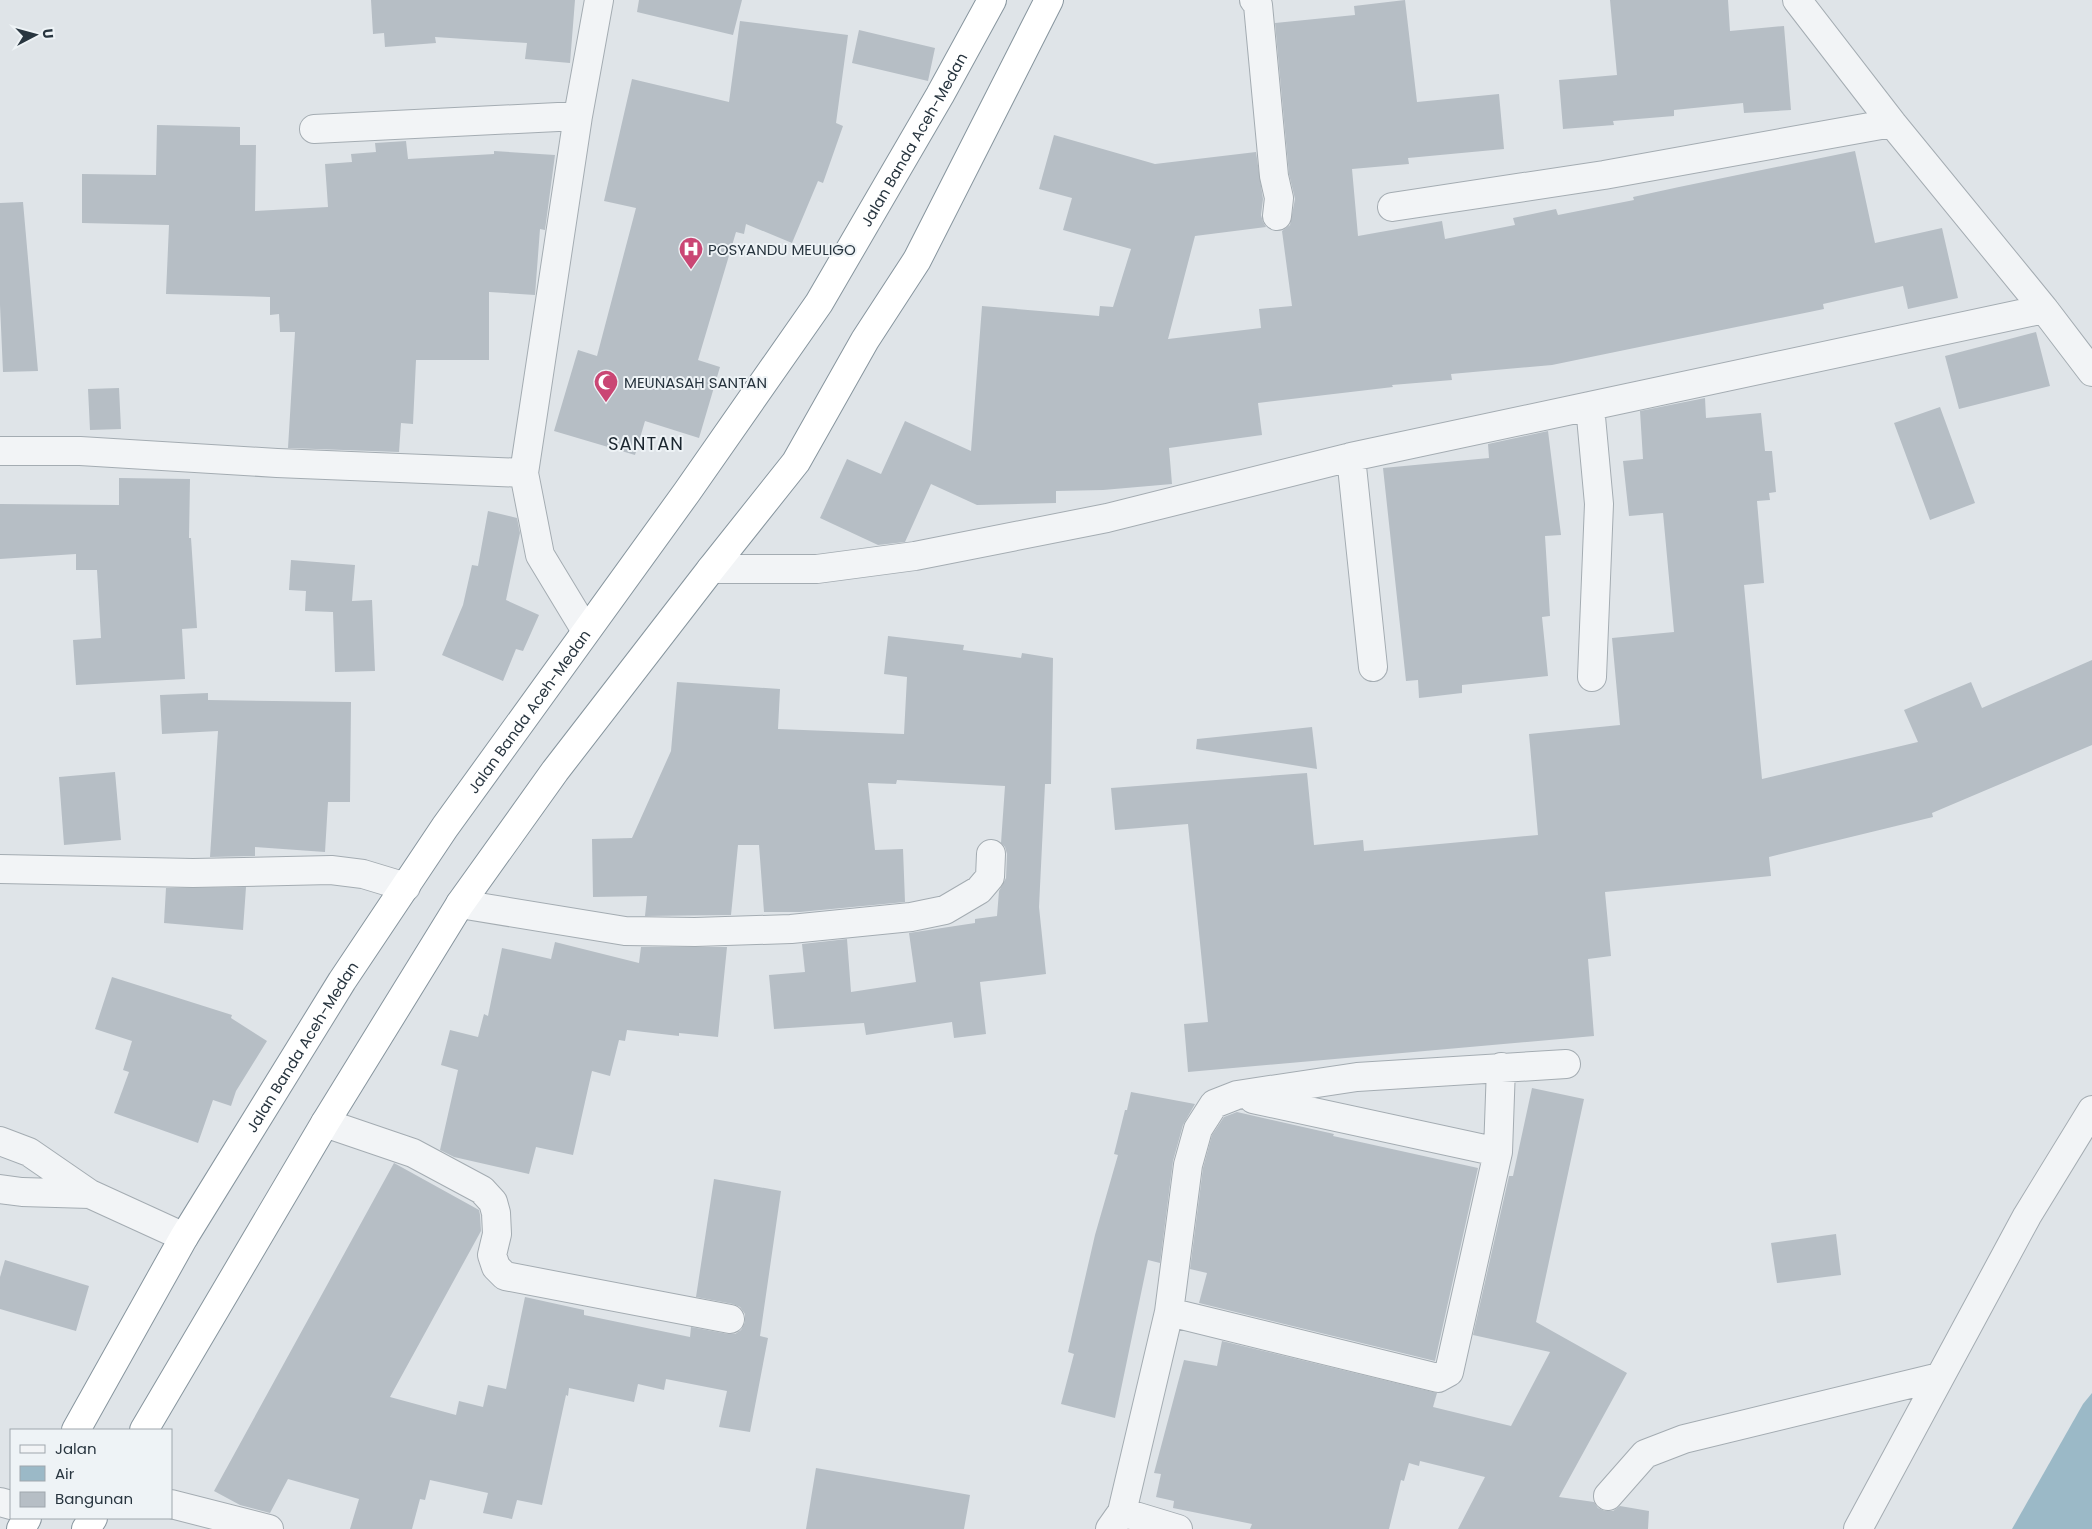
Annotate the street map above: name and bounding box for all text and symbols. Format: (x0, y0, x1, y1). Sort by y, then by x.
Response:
north arrow (10, 10, 60, 60)
text: U (37, 28, 58, 40)
street label: Jalan Banda Aceh-Medan (855, 49, 972, 230)
hospital icon: POSYANDU MEULIGO (678, 236, 704, 270)
place label: POSYANDU MEULIGO (708, 239, 856, 260)
mosque icon: MEUNASAH SANTAN (593, 369, 619, 403)
place label: MEUNASAH SANTAN (624, 372, 767, 393)
district label: SANTAN (608, 431, 684, 456)
street label: Jalan Banda Aceh-Medan (462, 625, 595, 797)
street label: Jalan Banda Aceh-Medan (241, 957, 363, 1136)
legend (10, 1429, 172, 1519)
text: Jalan (55, 1438, 97, 1459)
text: Air (55, 1463, 75, 1484)
text: Bangunan (55, 1488, 133, 1509)

